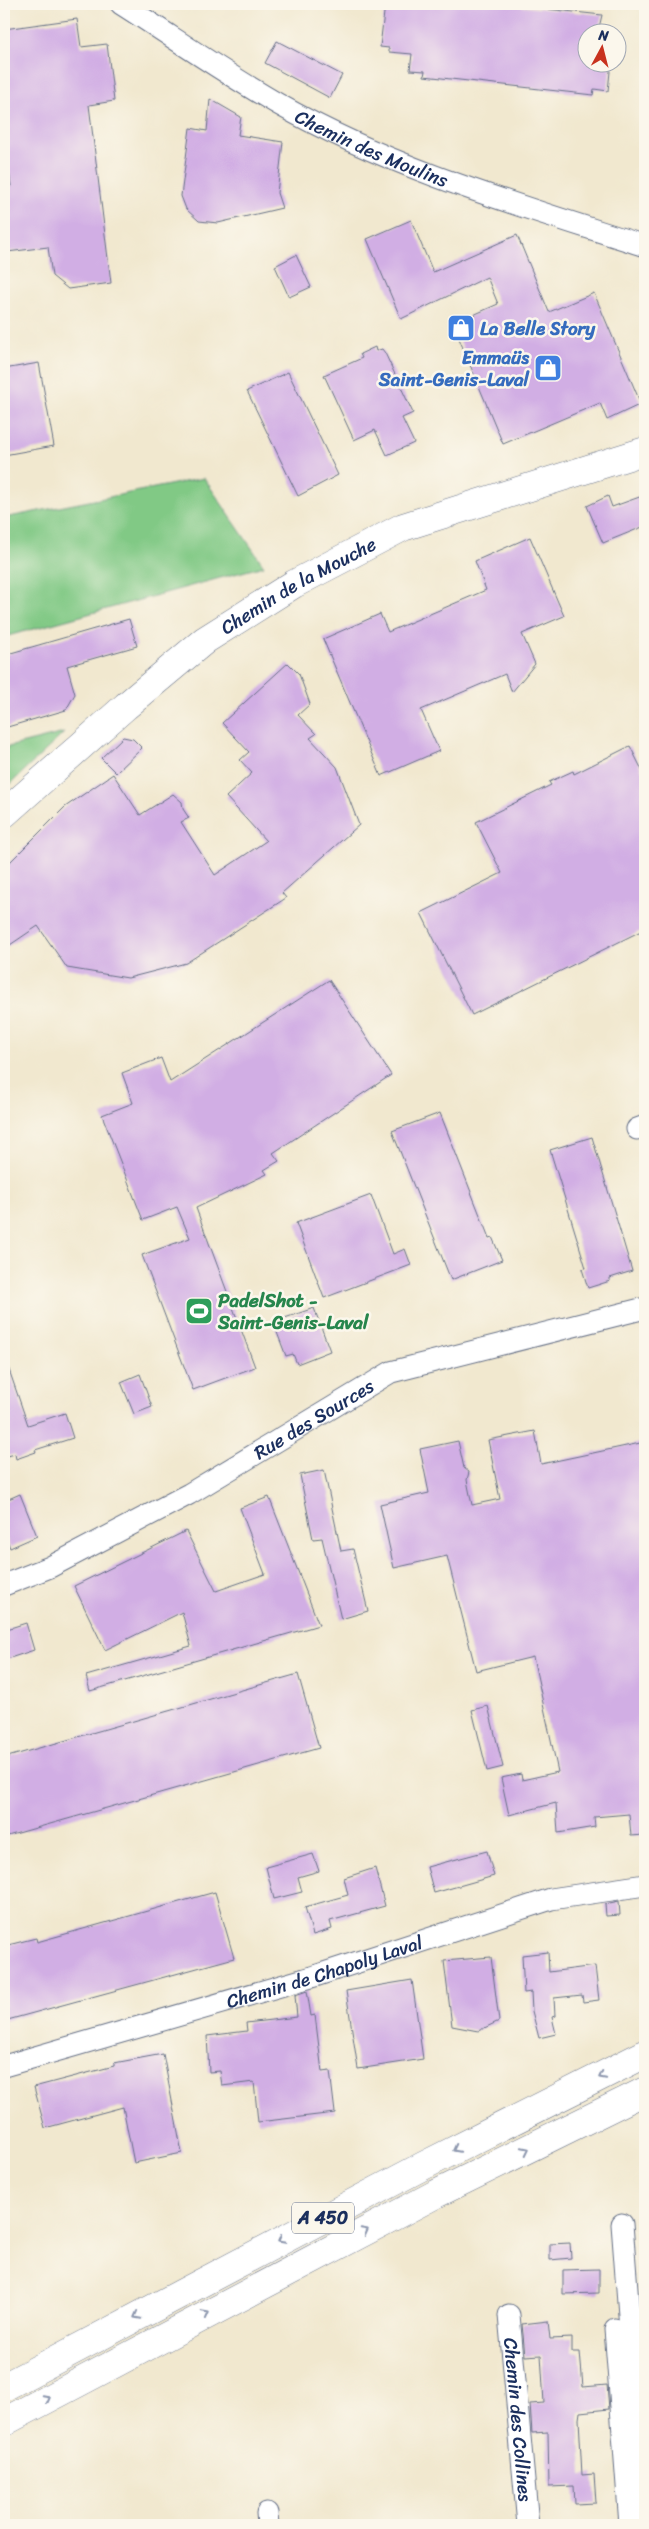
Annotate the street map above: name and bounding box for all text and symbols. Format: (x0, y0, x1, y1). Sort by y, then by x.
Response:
north arrow (576, 22, 626, 72)
text: N (596, 22, 610, 49)
street label: Chemin des Moulins (289, 100, 453, 196)
place label: La Belle Story (480, 312, 596, 345)
shop icon: La Belle Story (446, 313, 476, 343)
place label: Emmaüs Saint-Genis-Laval (378, 341, 530, 396)
shop icon: Emmaüs Saint-Genis-Laval (533, 353, 563, 383)
street label: Chemin de la Mouche (214, 527, 382, 643)
place label: PadelShot - Saint-Genis-Laval (217, 1284, 369, 1339)
sports icon: PadelShot - Saint-Genis-Laval (184, 1296, 214, 1326)
street label: Rue des Sources (247, 1369, 381, 1468)
street label: Chemin de Chapoly Laval (222, 1925, 428, 2017)
one-way arrow (598, 2070, 607, 2080)
one-way arrow (453, 2143, 462, 2153)
one-way arrow (520, 2146, 529, 2156)
road number: A 450 (292, 2202, 354, 2234)
one-way arrow (360, 2227, 369, 2237)
one-way arrow (278, 2234, 287, 2244)
one-way arrow (134, 2310, 143, 2320)
one-way arrow (200, 2311, 209, 2321)
street label: Chemin des Collines (495, 2336, 542, 2503)
one-way arrow (42, 2395, 51, 2405)

